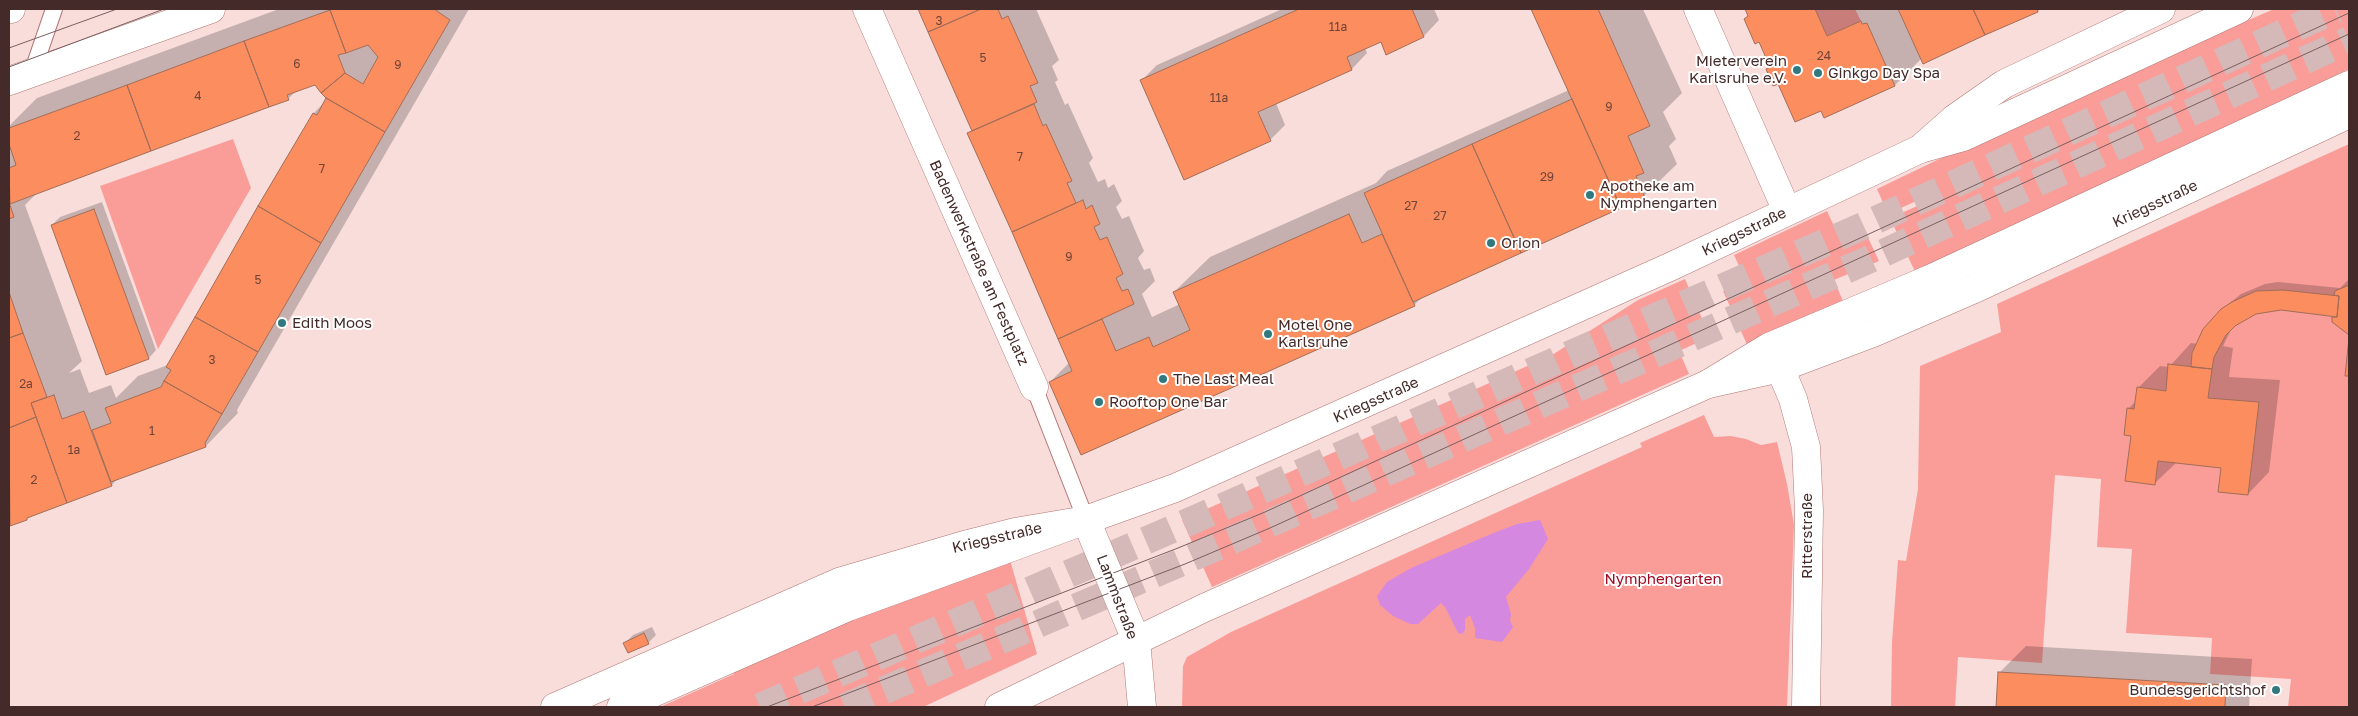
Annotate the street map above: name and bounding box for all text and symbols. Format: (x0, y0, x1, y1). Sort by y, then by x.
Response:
house number: 3 (935, 14, 943, 28)
house number: 11a (1329, 20, 1347, 34)
house number: 24 (1817, 49, 1831, 63)
house number: 5 (980, 51, 986, 65)
place label: Mieterverein Karlsruhe e.V. (1689, 52, 1787, 87)
house number: 6 (293, 57, 301, 71)
house number: 9 (394, 58, 402, 72)
marker: Mieterverein Karlsruhe e.V. (1791, 64, 1803, 76)
place label: Ginkgo Day Spa (1828, 64, 1940, 82)
marker: Ginkgo Day Spa (1812, 67, 1824, 79)
house number: 4 (194, 89, 202, 103)
house number: 11a (1210, 91, 1228, 105)
house number: 9 (1605, 100, 1613, 114)
house number: 2 (74, 129, 80, 143)
house number: 7 (1017, 150, 1023, 164)
street label: Badenwerkstraße am Festplatz (925, 157, 1033, 369)
house number: 7 (319, 162, 325, 176)
house number: 29 (1540, 170, 1554, 184)
street label: Kriegsstraße (2110, 176, 2200, 232)
place label: Apotheke am Nymphengarten (1600, 177, 1717, 212)
marker: Apotheke am Nymphengarten (1584, 189, 1596, 201)
house number: 27 (1404, 199, 1418, 213)
street label: Kriegsstraße (1699, 204, 1789, 260)
house number: 27 (1433, 209, 1447, 223)
place label: Orion (1501, 234, 1540, 252)
marker: Orion (1485, 237, 1497, 249)
house number: 9 (1065, 250, 1073, 264)
house number: 5 (255, 273, 261, 287)
place label: Edith Moos (292, 314, 372, 332)
place label: Motel One Karlsruhe (1278, 316, 1352, 351)
marker: Edith Moos (276, 317, 288, 329)
marker: Motel One Karlsruhe (1262, 328, 1274, 340)
house number: 3 (208, 353, 216, 367)
place label: The Last Meal (1173, 370, 1274, 388)
marker: The Last Meal (1157, 373, 1169, 385)
street label: Kriegsstraße (1330, 373, 1422, 427)
house number: 2a (19, 377, 33, 391)
place label: Rooftop One Bar (1109, 393, 1228, 411)
marker: Rooftop One Bar (1093, 396, 1105, 408)
house number: 1 (149, 424, 155, 438)
house number: 1a (68, 443, 80, 457)
house number: 2 (31, 473, 37, 487)
street label: Ritterstraße (1798, 493, 1816, 579)
street label: Kriegsstraße (950, 519, 1044, 557)
street label: Lammstraße (1093, 552, 1141, 642)
park label: Nymphengarten (1604, 570, 1722, 588)
place label: Bundesgerichtshof (2129, 681, 2266, 699)
marker: Bundesgerichtshof (2270, 684, 2282, 696)

